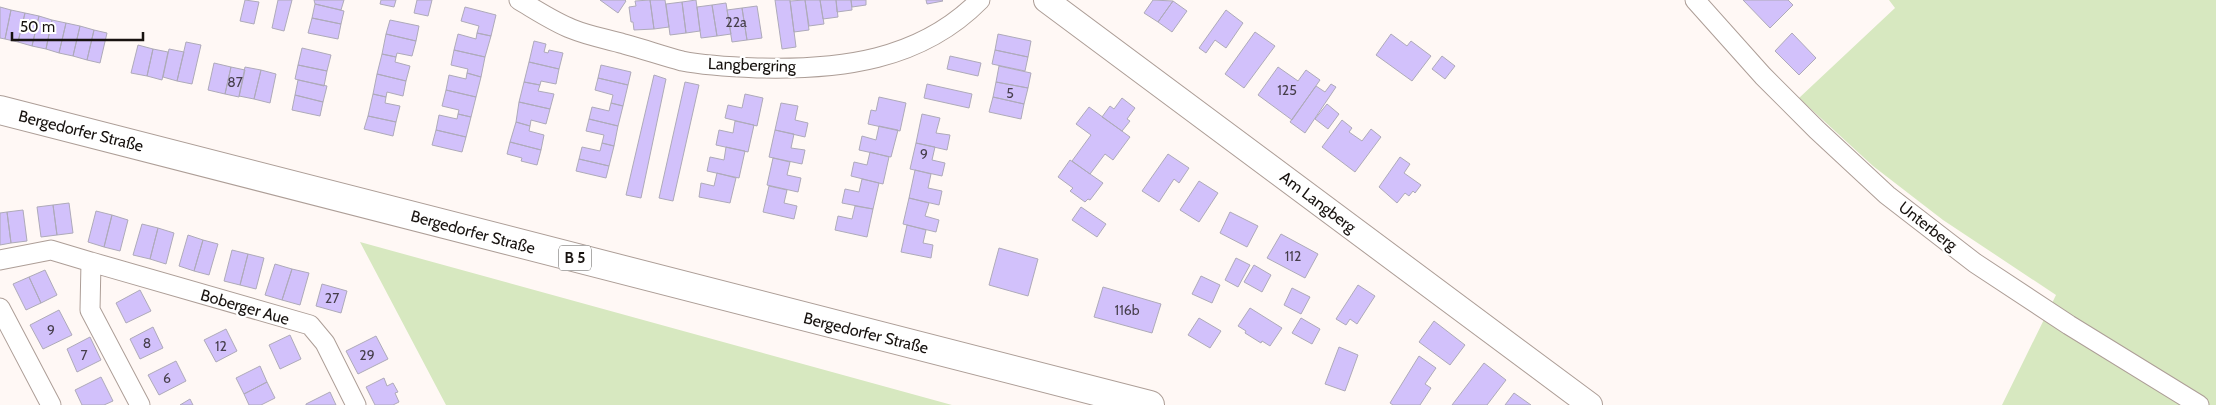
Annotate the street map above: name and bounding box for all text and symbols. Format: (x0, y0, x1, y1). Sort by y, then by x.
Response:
scale bar (12, 10, 144, 42)
house number: 22a (725, 13, 747, 31)
text: 50 m (20, 18, 55, 36)
street label: Langbergring (708, 54, 797, 76)
house number: 87 (227, 73, 243, 91)
house number: 125 (1277, 81, 1297, 99)
house number: 5 (1006, 84, 1014, 102)
street label: Bergedorfer Straße (17, 106, 145, 156)
house number: 9 (920, 145, 928, 163)
street label: Am Langberg (1276, 167, 1361, 237)
street label: Unterberg (1895, 197, 1962, 255)
street label: Bergedorfer Straße (409, 206, 537, 258)
road number: B 5 (559, 246, 591, 270)
house number: 112 (1285, 247, 1301, 265)
street label: Boberger Aue (198, 285, 292, 329)
house number: 27 (325, 289, 339, 307)
house number: 116b (1115, 301, 1140, 319)
street label: Bergedorfer Straße (802, 308, 930, 358)
house number: 9 (47, 321, 55, 339)
house number: 8 (143, 334, 151, 352)
house number: 12 (215, 337, 227, 355)
house number: 7 (80, 346, 88, 364)
house number: 29 (359, 346, 375, 364)
house number: 6 (163, 369, 171, 387)

